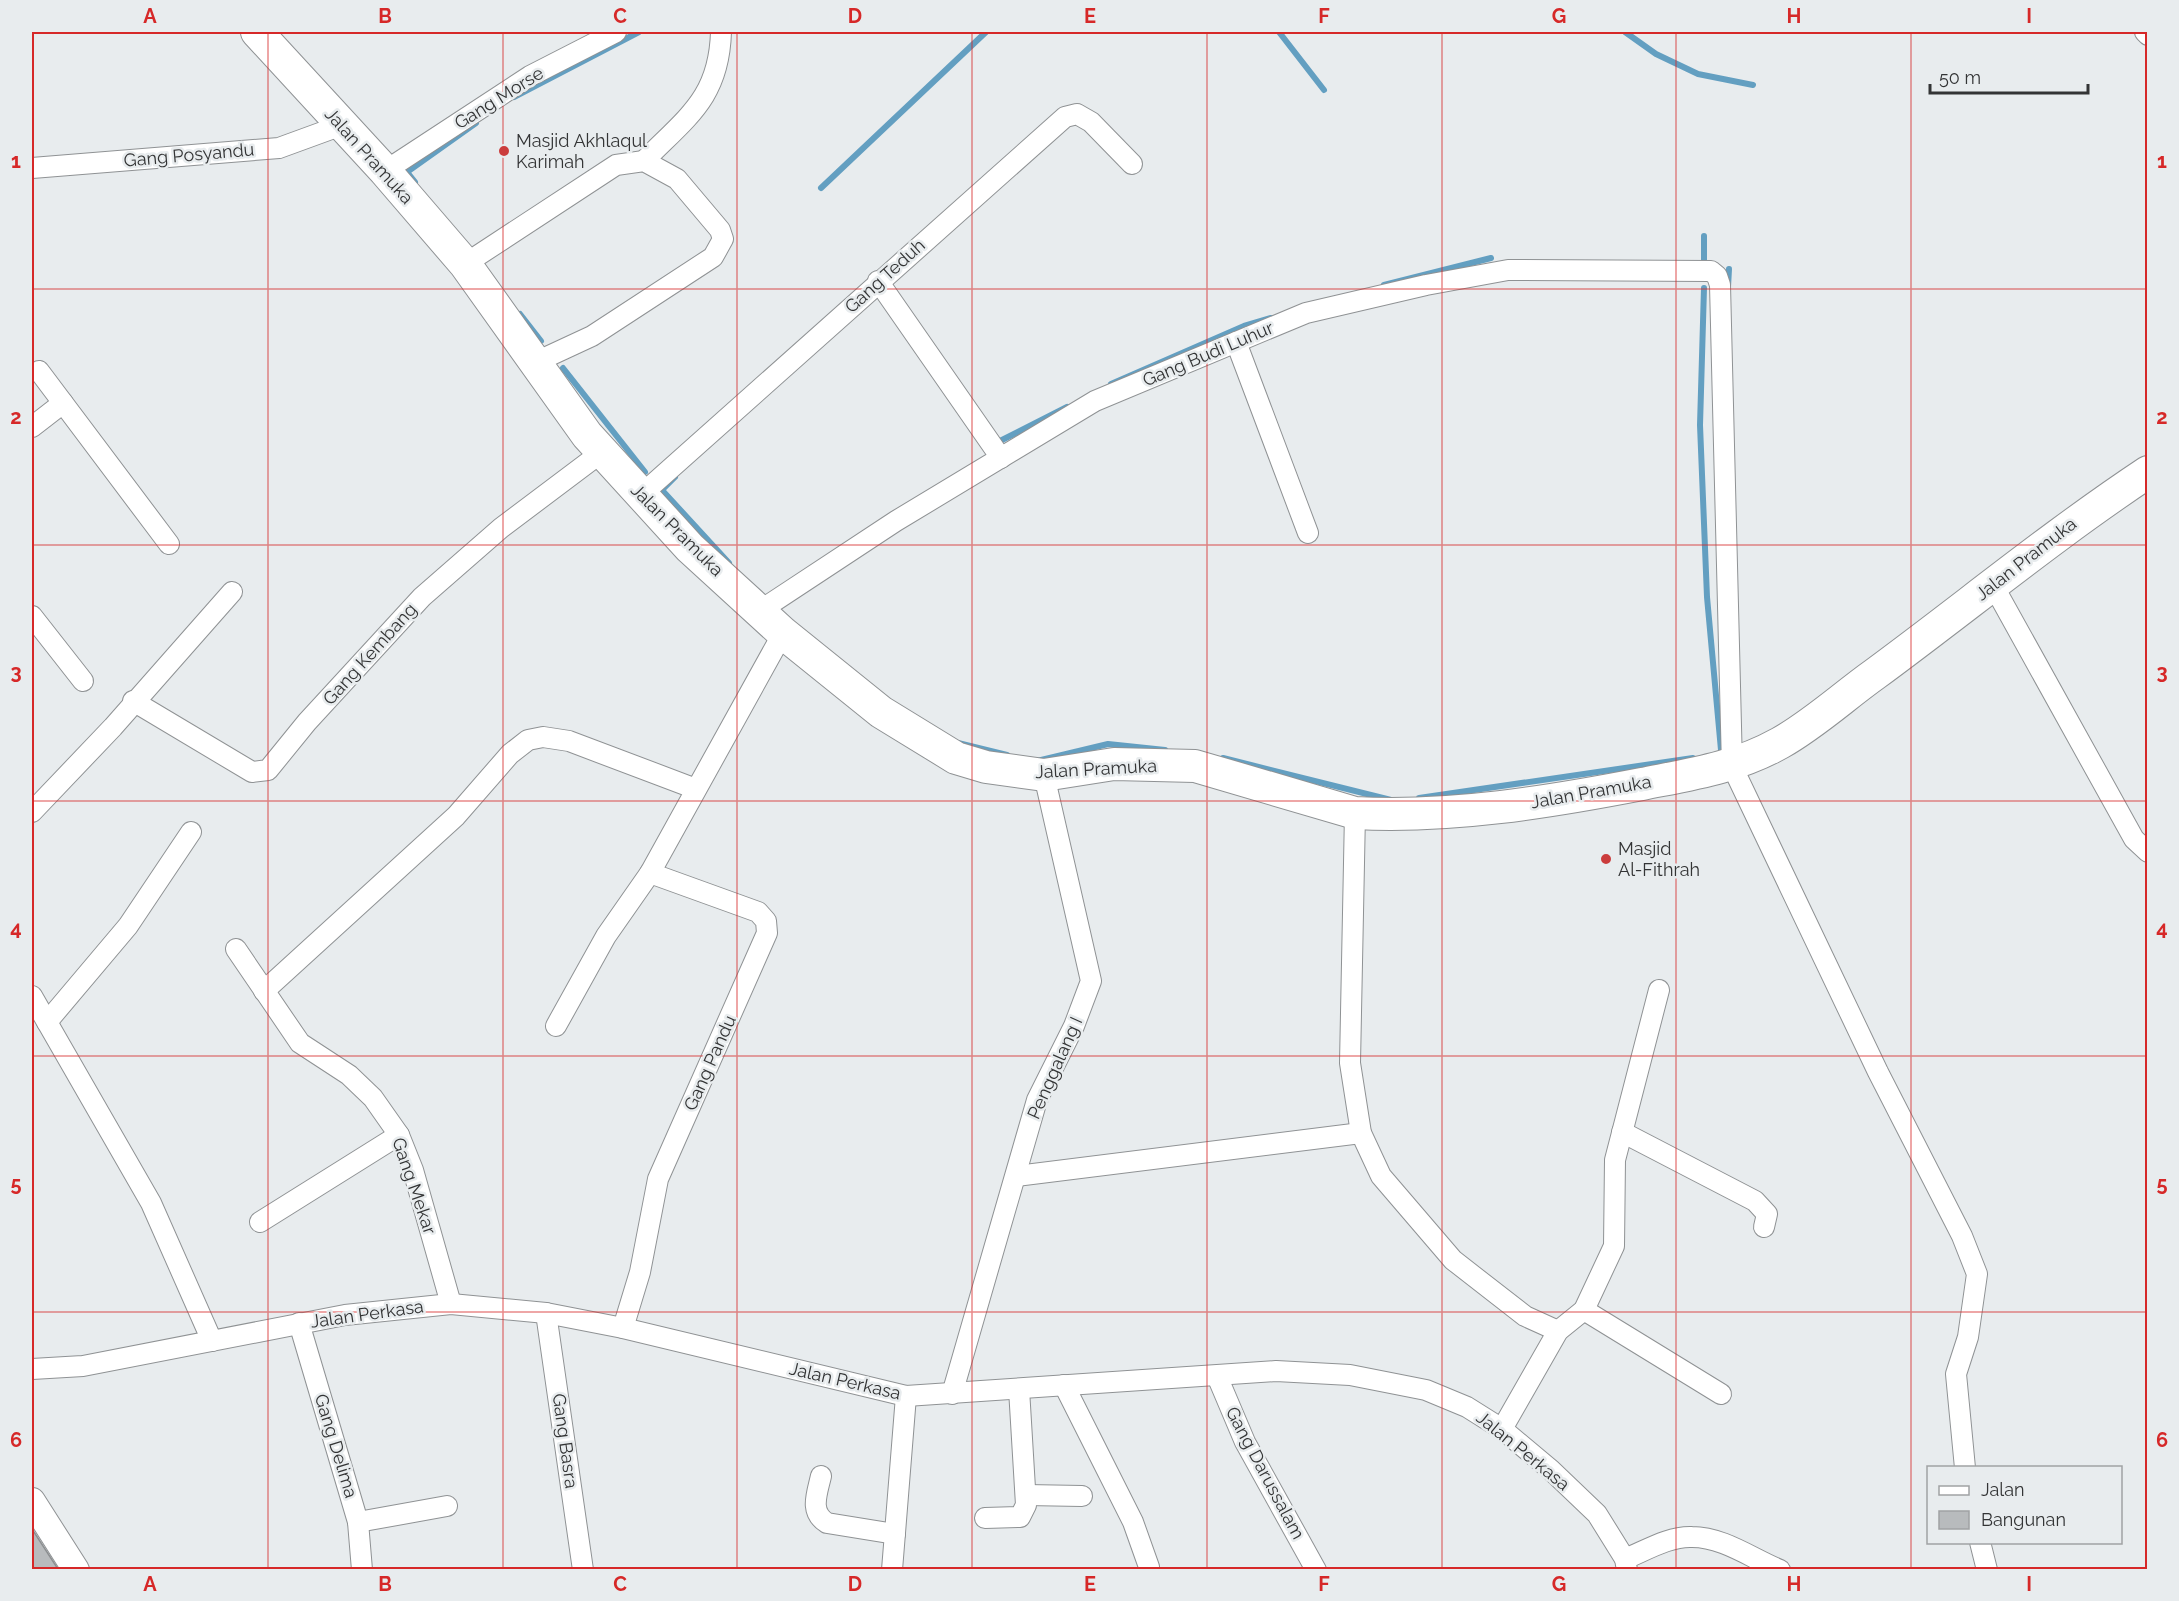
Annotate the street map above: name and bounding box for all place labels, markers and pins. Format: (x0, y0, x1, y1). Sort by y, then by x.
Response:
place label: Masjid Akhlaqul Karimah (516, 130, 647, 172)
marker: Masjid Akhlaqul Karimah (497, 144, 511, 158)
place label: Masjid Al-Fithrah (1618, 838, 1700, 880)
marker: Masjid Al-Fithrah (1599, 852, 1613, 866)

